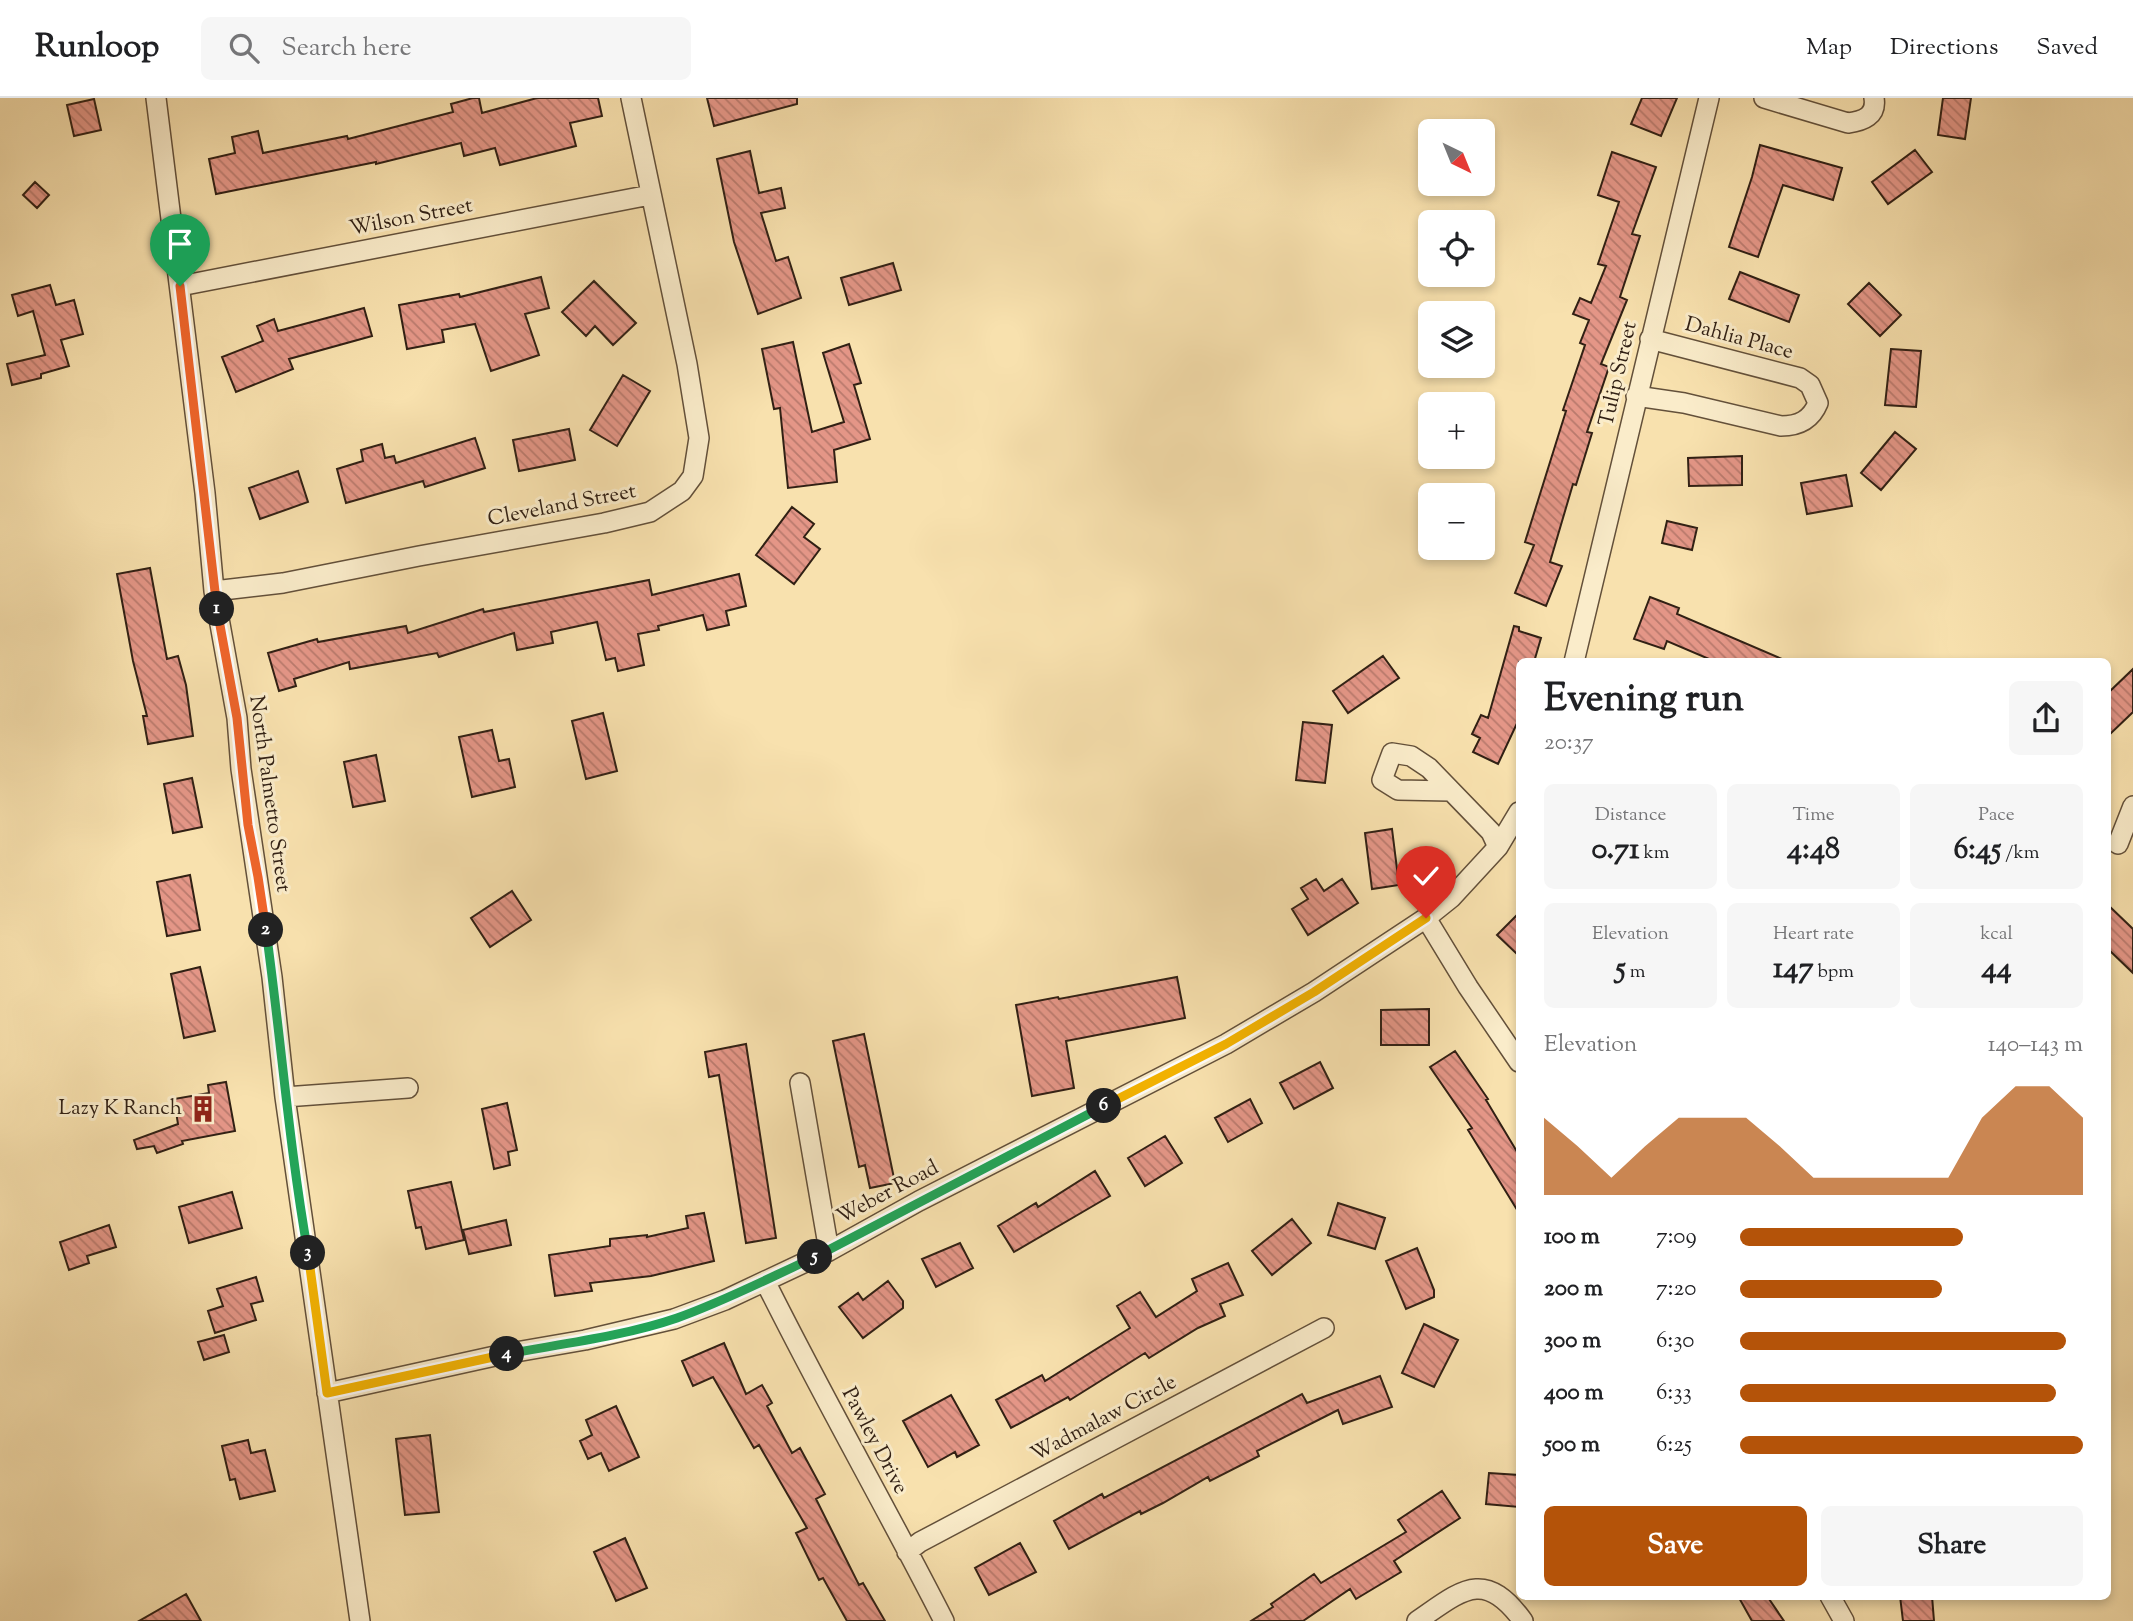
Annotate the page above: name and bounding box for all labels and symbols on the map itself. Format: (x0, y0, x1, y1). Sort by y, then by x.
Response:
north arrow (1418, 119, 1494, 196)
street label: Wilson Street (347, 191, 475, 245)
pin (150, 214, 210, 286)
street label: Dahlia Place (1682, 310, 1796, 368)
street label: Tulip Street (1592, 318, 1646, 430)
street label: Cleveland Street (485, 477, 639, 535)
pin: 1 (200, 592, 234, 626)
street label: North Palmetto Street (240, 694, 298, 894)
pin (1396, 846, 1456, 918)
pin: 2 (248, 912, 284, 948)
pin: 6 (1086, 1088, 1122, 1124)
place label: Lazy K Ranch (58, 1094, 182, 1124)
building icon: Lazy K Ranch (188, 1094, 218, 1124)
street label: Weber Road (832, 1153, 944, 1232)
pin: 3 (290, 1236, 326, 1270)
pin: 5 (798, 1240, 832, 1274)
pin: 4 (490, 1336, 524, 1372)
street label: Wadmalaw Circle (1026, 1368, 1182, 1470)
street label: Pawley Drive (833, 1382, 915, 1500)

